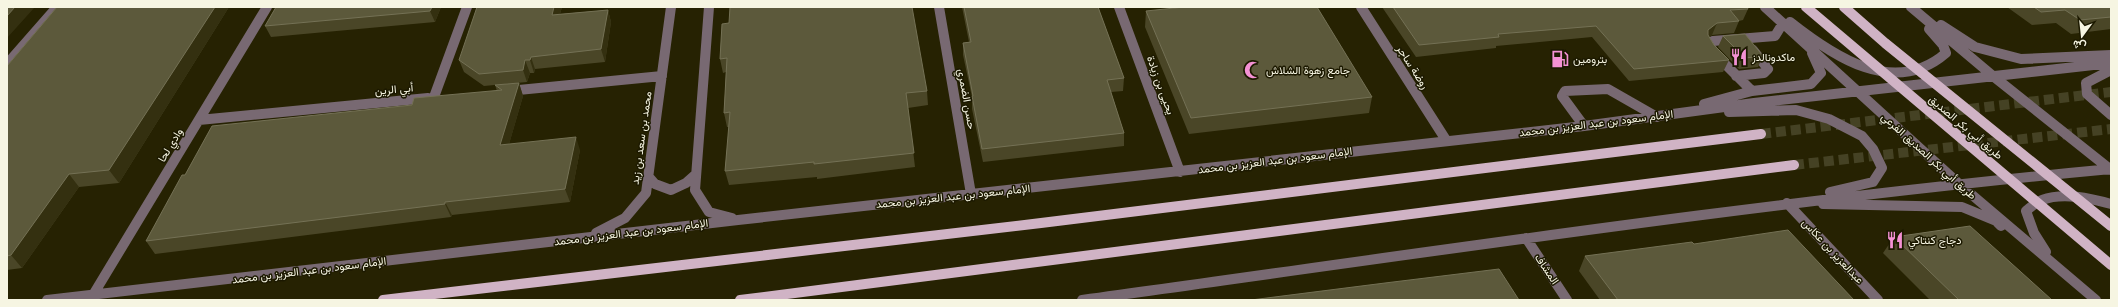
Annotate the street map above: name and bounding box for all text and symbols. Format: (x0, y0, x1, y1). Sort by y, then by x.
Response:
north arrow (2062, 16, 2102, 56)
text: ش (2071, 37, 2088, 53)
street label: روضة ساجر (1393, 42, 1432, 92)
restaurant icon: ماكدونالدز (1729, 47, 1749, 67)
fuel station icon: بترومين (1550, 49, 1570, 69)
place label: ماكدونالدز (1751, 51, 1795, 64)
place label: بترومين (1573, 53, 1607, 66)
street label: يحيى بن زيادة (1144, 54, 1177, 116)
mosque icon: جامع زهوة الشلاش (1243, 60, 1263, 80)
place label: جامع زهوة الشلاش (1266, 64, 1350, 78)
street label: حسن الضمري (952, 68, 978, 131)
street label: أبي الرين (374, 81, 415, 101)
street label: محمد بن سعد بن زيد (629, 91, 654, 186)
street label: طريق أبي بكر الصديق (1924, 93, 2005, 164)
street label: الإمام سعود بن عبد العزيز بن محمد (1518, 108, 1674, 140)
street label: طريق أبي بكر الصديق الفرعي (1877, 110, 1979, 205)
street label: وادي لحا (155, 126, 188, 166)
street label: الإمام سعود بن عبد العزيز بن محمد (1197, 145, 1353, 177)
street label: الإمام سعود بن عبد العزيز بن محمد (875, 182, 1031, 212)
street label: عبدالعزيز بن عكاس (1799, 216, 1866, 287)
street label: الإمام سعود بن عبد العزيز بن محمد (553, 217, 709, 249)
restaurant icon: دجاج كنتاكي (1885, 230, 1905, 250)
place label: دجاج كنتاكي (1908, 234, 1962, 250)
street label: المشاف (1533, 252, 1561, 286)
street label: الإمام سعود بن عبد العزيز بن محمد (231, 255, 387, 287)

